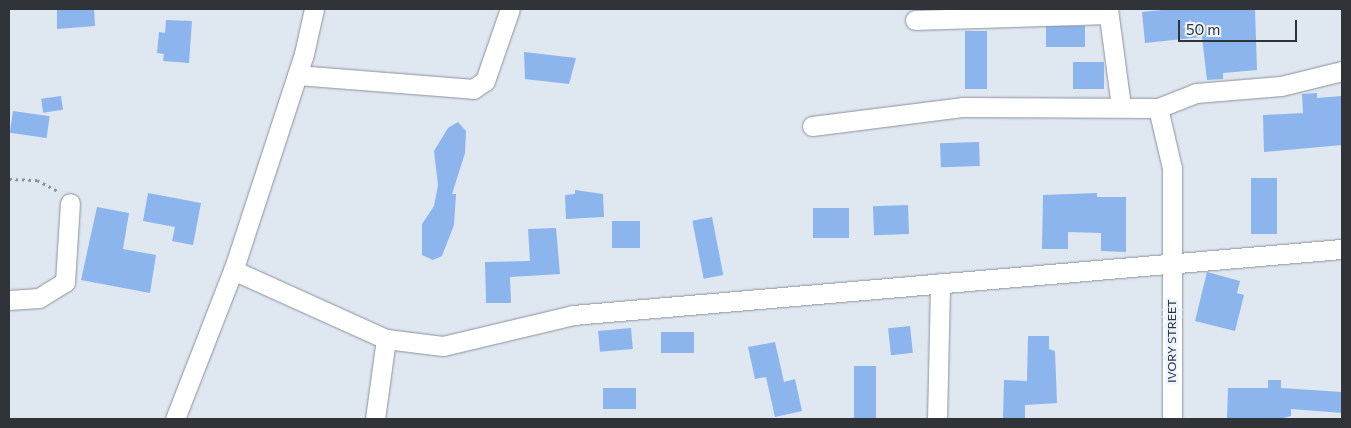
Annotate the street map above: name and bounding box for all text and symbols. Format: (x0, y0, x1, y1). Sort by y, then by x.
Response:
scale bar (1181, 10, 1300, 42)
text: 50 m (1186, 20, 1220, 38)
street label: IVORY STREET (1165, 299, 1179, 383)

